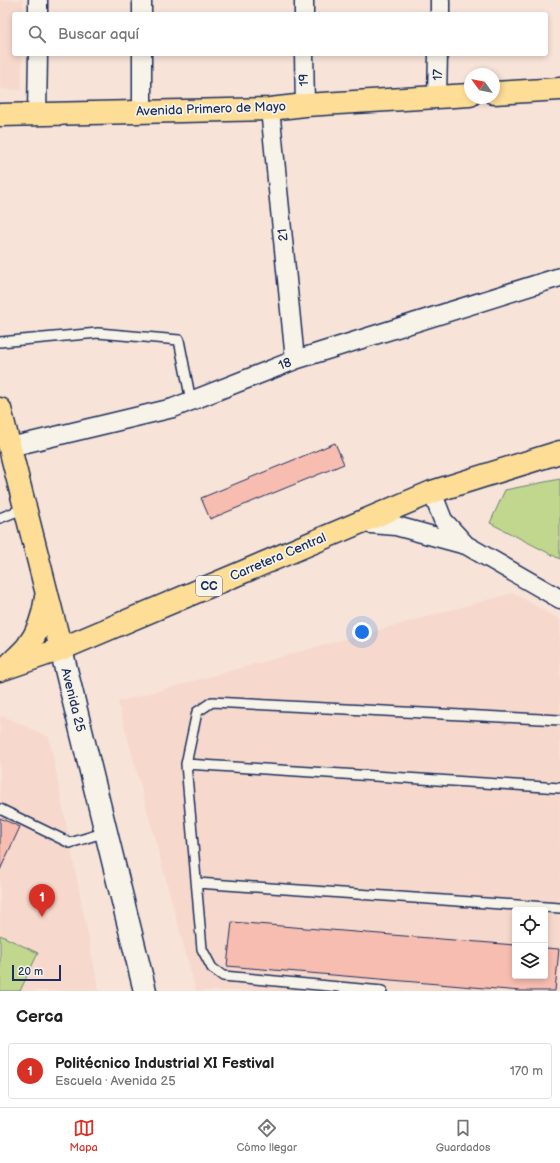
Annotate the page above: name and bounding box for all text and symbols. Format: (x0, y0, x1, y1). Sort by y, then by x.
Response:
search box (12, 12, 548, 56)
icon: search (26, 23, 48, 45)
text: Buscar aquí (58, 25, 139, 44)
street label: 17 (430, 68, 446, 81)
north arrow (464, 68, 500, 104)
street label: 19 (296, 74, 312, 86)
street label: Avenida Primero de Mayo (136, 98, 286, 120)
street label: 21 (274, 228, 292, 242)
street label: 18 (276, 354, 294, 374)
street label: Carretera Central (227, 529, 329, 584)
road number: CC (196, 576, 222, 596)
your location (352, 622, 372, 642)
street label: Avenida 25 (57, 666, 89, 734)
pin: 1 (29, 884, 55, 917)
map controls (512, 907, 548, 979)
button: locate (512, 907, 548, 943)
button: layers (512, 943, 548, 979)
scale bar (12, 963, 61, 982)
text: 20 m (18, 965, 43, 978)
text: Cerca (16, 1007, 63, 1027)
text: Politécnico Industrial XI Festival (55, 1054, 274, 1073)
text: 1 (27, 1063, 33, 1079)
text: 170 m (510, 1063, 543, 1079)
text: Escuela · Avenida 25 (55, 1073, 176, 1089)
tab: Mapa (69, 1117, 98, 1154)
tab: Cómo llegar (237, 1117, 297, 1154)
tab: Guardados (436, 1117, 491, 1154)

